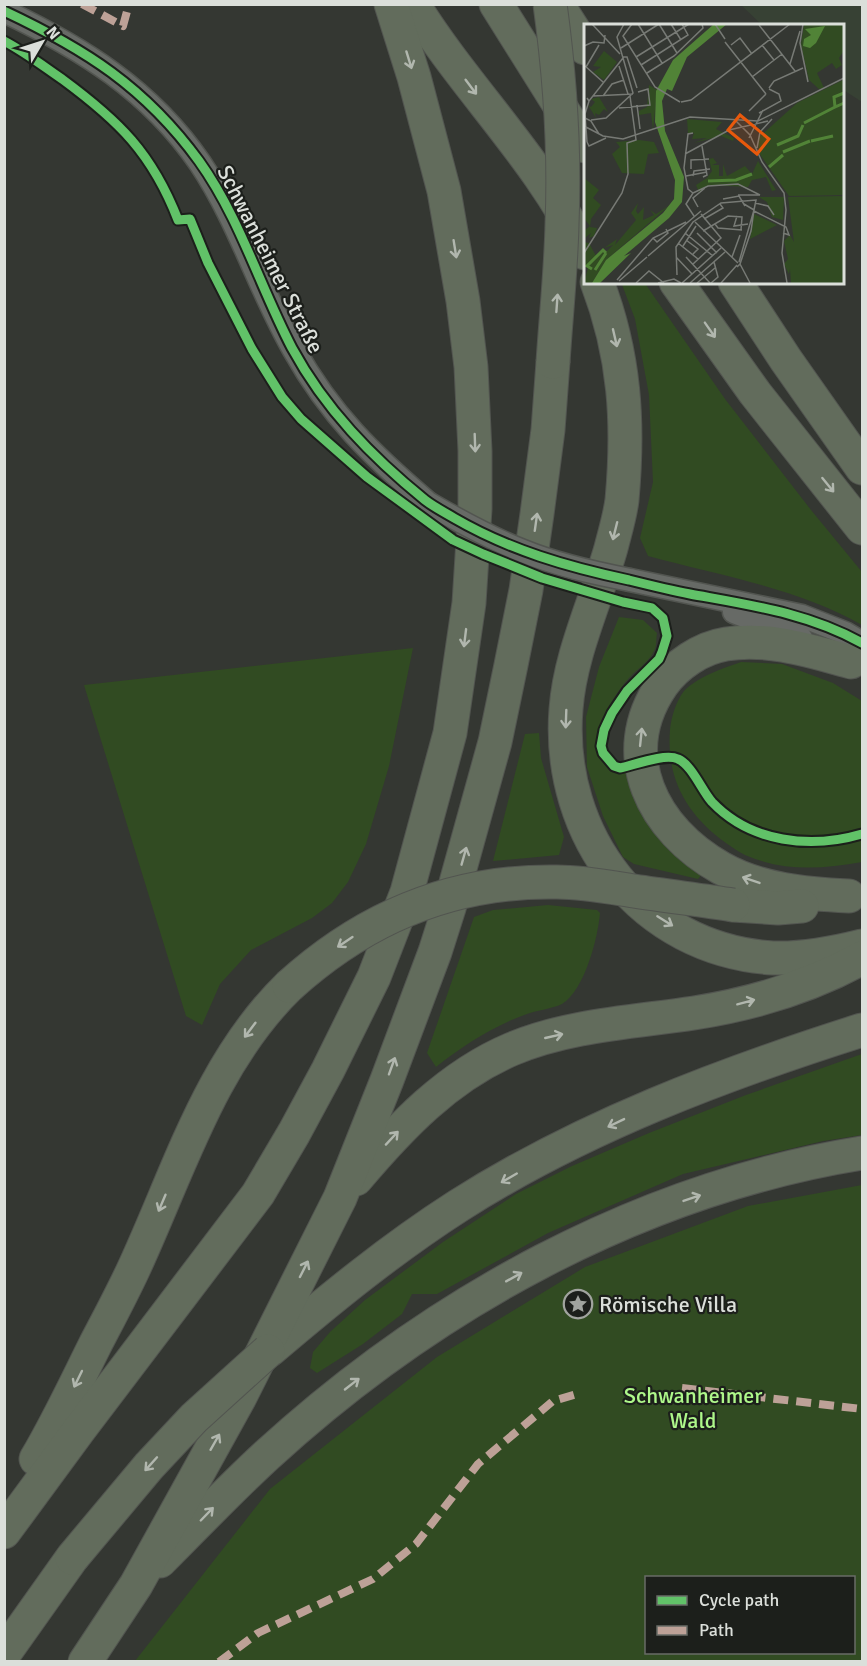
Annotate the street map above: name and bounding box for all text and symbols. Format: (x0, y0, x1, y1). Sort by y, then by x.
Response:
north arrow (12, 12, 72, 72)
text: N (42, 23, 64, 44)
inset map (584, 24, 843, 284)
one-way arrow (404, 50, 415, 69)
one-way arrow (465, 78, 478, 94)
street label: Schwanheimer Straße (211, 161, 330, 358)
one-way arrow (450, 239, 461, 259)
one-way arrow (552, 294, 563, 314)
one-way arrow (704, 321, 716, 337)
one-way arrow (609, 328, 621, 347)
one-way arrow (469, 433, 481, 453)
one-way arrow (821, 477, 834, 493)
one-way arrow (530, 513, 541, 532)
one-way arrow (609, 521, 621, 540)
one-way arrow (459, 627, 470, 647)
one-way arrow (560, 708, 571, 728)
one-way arrow (636, 727, 647, 747)
one-way arrow (459, 847, 470, 866)
one-way arrow (742, 874, 761, 885)
one-way arrow (656, 916, 673, 928)
one-way arrow (336, 935, 353, 948)
one-way arrow (736, 995, 755, 1007)
one-way arrow (244, 1022, 257, 1038)
one-way arrow (544, 1029, 563, 1041)
one-way arrow (388, 1057, 399, 1076)
one-way arrow (607, 1117, 625, 1129)
one-way arrow (384, 1131, 398, 1146)
one-way arrow (501, 1172, 518, 1184)
one-way arrow (682, 1192, 701, 1203)
one-way arrow (156, 1194, 167, 1212)
one-way arrow (299, 1260, 310, 1278)
one-way arrow (505, 1271, 523, 1282)
place icon: Römische Villa (562, 1288, 594, 1320)
place label: Römische Villa (599, 1291, 737, 1318)
one-way arrow (72, 1370, 84, 1388)
one-way arrow (343, 1378, 359, 1390)
park label: Schwanheimer Wald (624, 1382, 762, 1434)
one-way arrow (209, 1434, 221, 1451)
one-way arrow (144, 1457, 158, 1472)
one-way arrow (200, 1507, 214, 1522)
legend (645, 1576, 855, 1654)
text: Cycle path (699, 1589, 779, 1611)
text: Path (699, 1619, 734, 1641)

